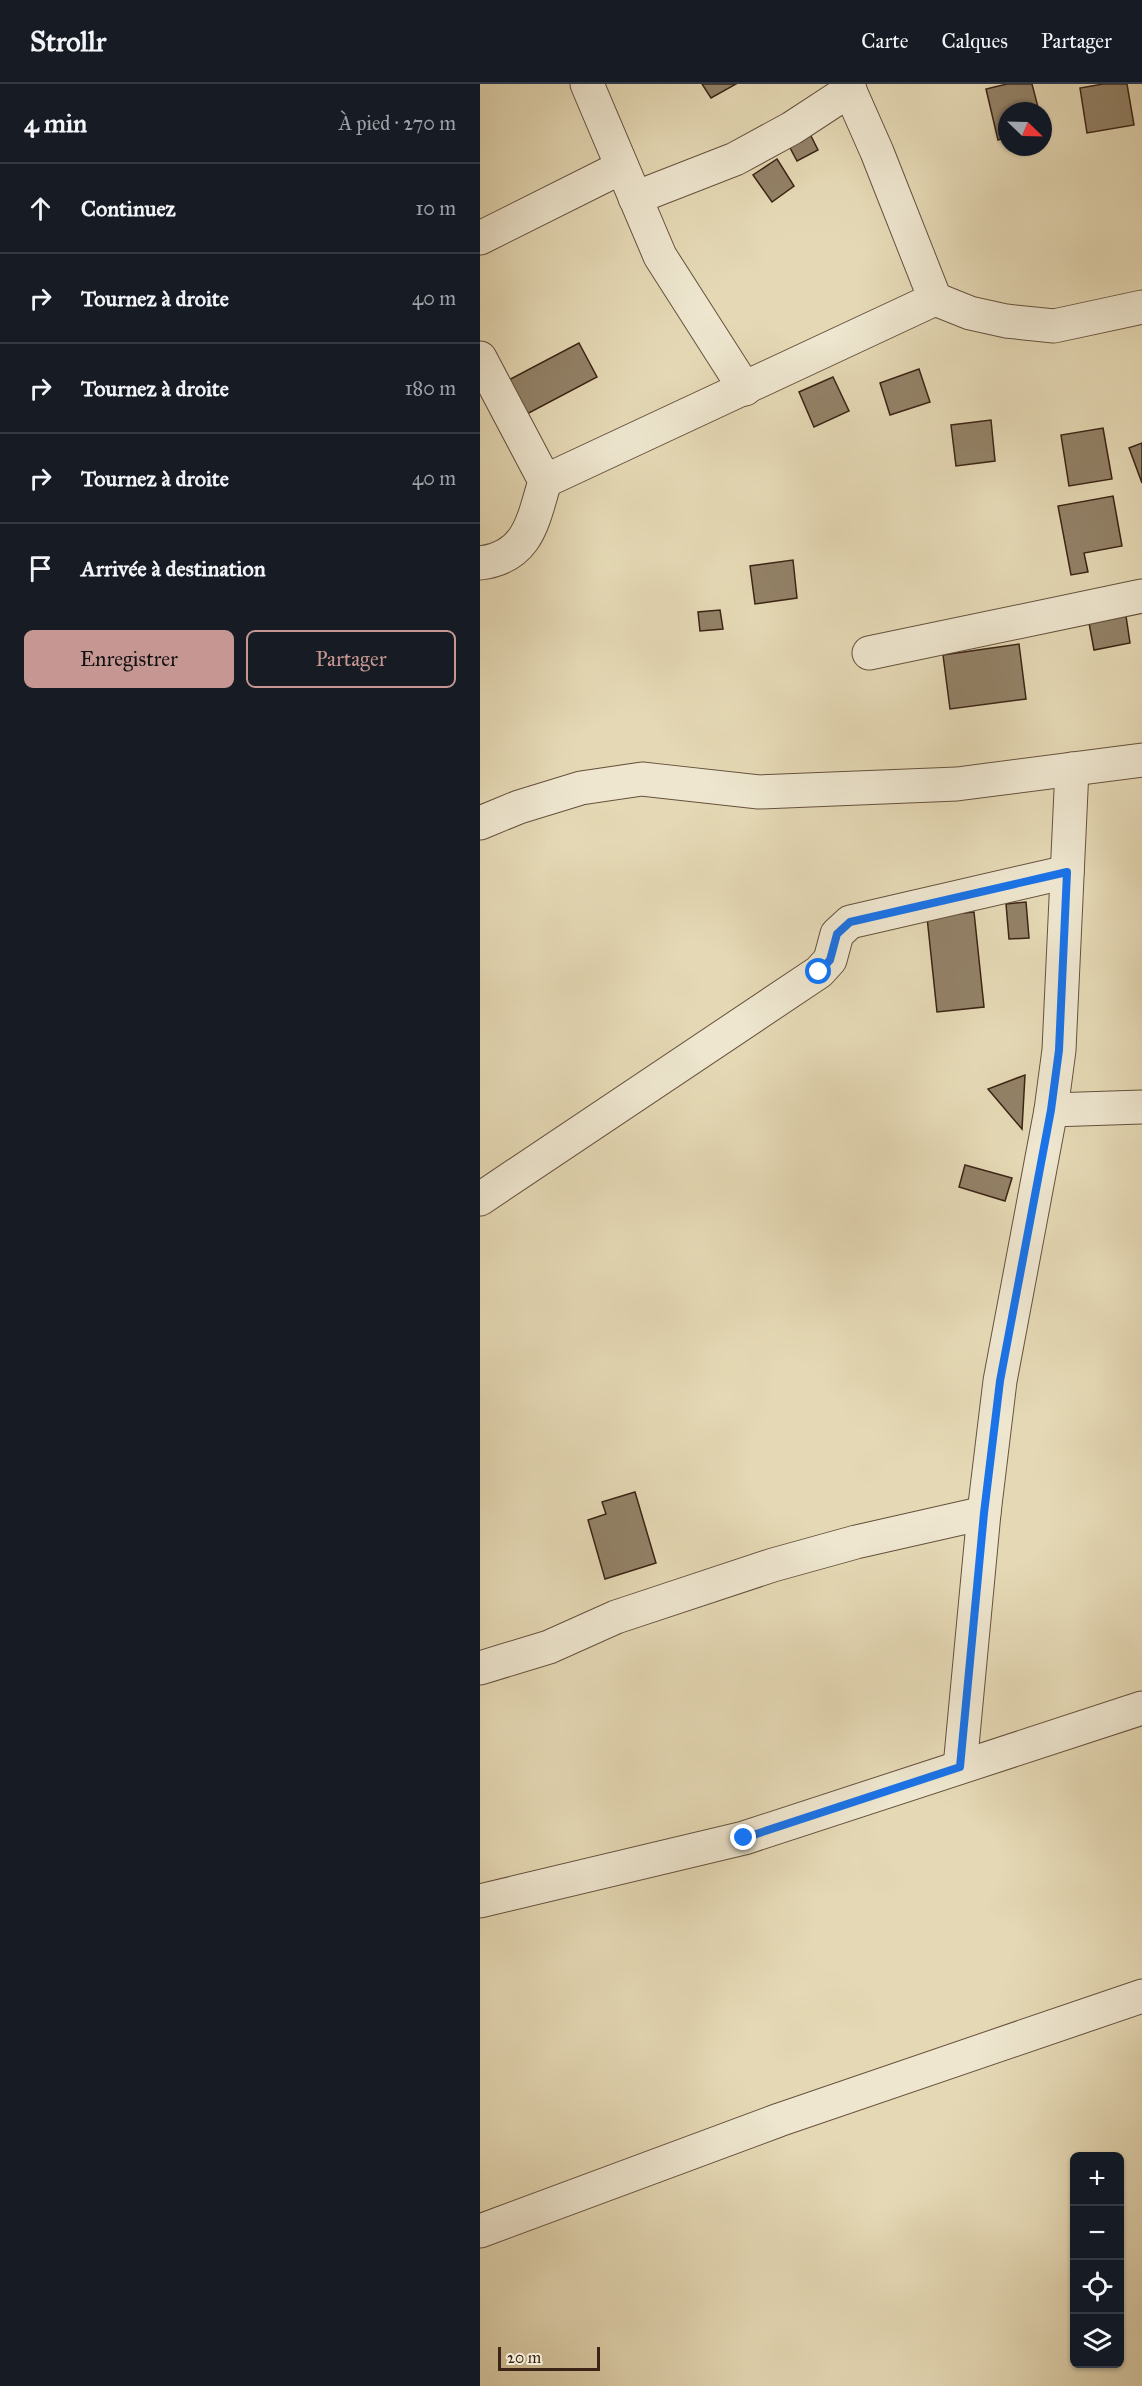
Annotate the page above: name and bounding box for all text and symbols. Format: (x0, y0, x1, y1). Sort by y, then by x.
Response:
text: Strollr (30, 24, 106, 59)
text: Carte (861, 28, 908, 54)
text: Calques (941, 28, 1008, 54)
text: Partager (1041, 28, 1112, 54)
north arrow (998, 102, 1052, 156)
text: 4 min (24, 107, 87, 139)
text: À pied · 270 m (339, 111, 456, 135)
icon: ahead (24, 192, 57, 225)
text: Continuez (81, 195, 176, 222)
text: 10 m (415, 196, 456, 220)
icon: right (24, 282, 57, 315)
text: Tournez à droite (81, 285, 229, 312)
text: 40 m (412, 286, 456, 310)
icon: right (24, 372, 57, 405)
text: Tournez à droite (81, 375, 229, 402)
text: 180 m (405, 376, 456, 400)
icon: right (24, 462, 57, 495)
text: Tournez à droite (81, 465, 229, 492)
text: 40 m (412, 466, 456, 490)
icon: arrive (24, 552, 57, 585)
text: Arrivée à destination (81, 555, 266, 582)
button: Enregistrer (24, 630, 234, 688)
button: Partager (246, 630, 456, 688)
route start (805, 958, 831, 984)
route end (730, 1824, 756, 1850)
map controls (1070, 2152, 1124, 2368)
button: + (1070, 2152, 1124, 2206)
button: − (1070, 2206, 1124, 2260)
button: locate (1070, 2260, 1124, 2314)
button: layers (1070, 2314, 1124, 2368)
scale bar (498, 2344, 600, 2372)
text: 20 m (507, 2348, 541, 2367)

